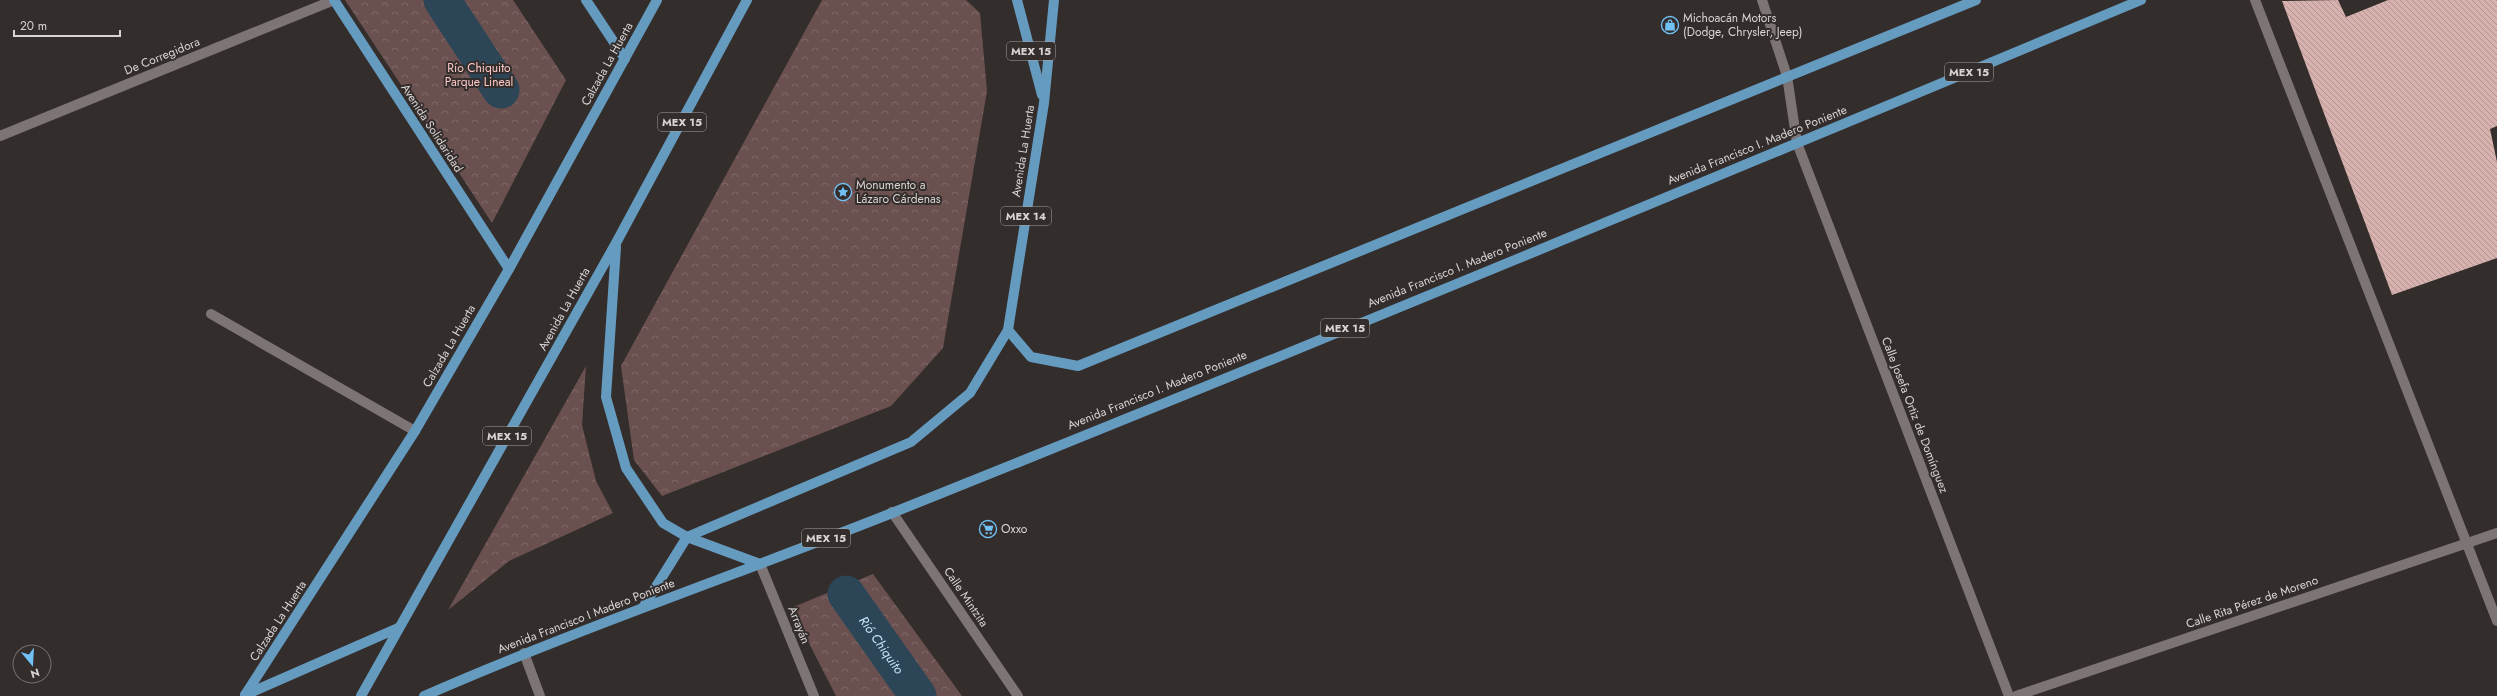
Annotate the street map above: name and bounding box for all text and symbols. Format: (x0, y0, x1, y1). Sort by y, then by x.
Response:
place label: Michoacán Motors (Dodge, Chrysler, Jeep) (1683, 9, 1803, 41)
scale bar (14, 12, 120, 38)
shop icon: Michoacán Motors (Dodge, Chrysler, Jeep) (1660, 15, 1680, 35)
text: 20 m (20, 17, 47, 35)
street label: Calzada La Huerta (577, 19, 637, 109)
street label: De Corregidora (121, 33, 203, 79)
road number: MEX 15 (1007, 42, 1055, 60)
park label: Río Chiquito Parque Lineal (445, 59, 513, 91)
road number: MEX 15 (1945, 63, 1993, 81)
street label: Avenida Solidaridad (397, 80, 467, 176)
street label: Avenida Francisco I. Madero Poniente (1665, 101, 1849, 189)
street label: Avenida La Huerta (1007, 104, 1039, 198)
road number: MEX 15 (658, 113, 706, 131)
place label: Monumento a Lázaro Cárdenas (856, 176, 941, 208)
place icon: Monumento a Lázaro Cárdenas (833, 182, 853, 202)
road number: MEX 14 (1001, 207, 1051, 225)
street label: Avenida Francisco I. Madero Poniente (1365, 224, 1549, 312)
street label: Avenida La Huerta (534, 264, 594, 354)
street label: Calzada La Huerta (418, 301, 480, 391)
road number: MEX 15 (1321, 319, 1369, 337)
street label: Calle Josefa Ortiz de Domínguez (1877, 334, 1953, 496)
street label: Avenida Francisco I. Madero Poniente (1065, 346, 1249, 434)
road number: MEX 15 (483, 427, 531, 445)
supermarket icon: Oxxo (978, 519, 998, 539)
place label: Oxxo (1001, 520, 1028, 538)
road number: MEX 15 (802, 529, 850, 547)
street label: Calle Mintzita (939, 564, 993, 631)
street label: Calle Rita Pérez de Moreno (2183, 571, 2321, 633)
street label: Avenida Francisco I Madero Poniente (495, 574, 677, 658)
street label: Calzada La Huerta (245, 577, 311, 665)
street label: Arrayán (783, 603, 815, 647)
water label: Rió Chiquito (855, 612, 909, 677)
north arrow (12, 644, 52, 684)
text: N (28, 665, 42, 682)

